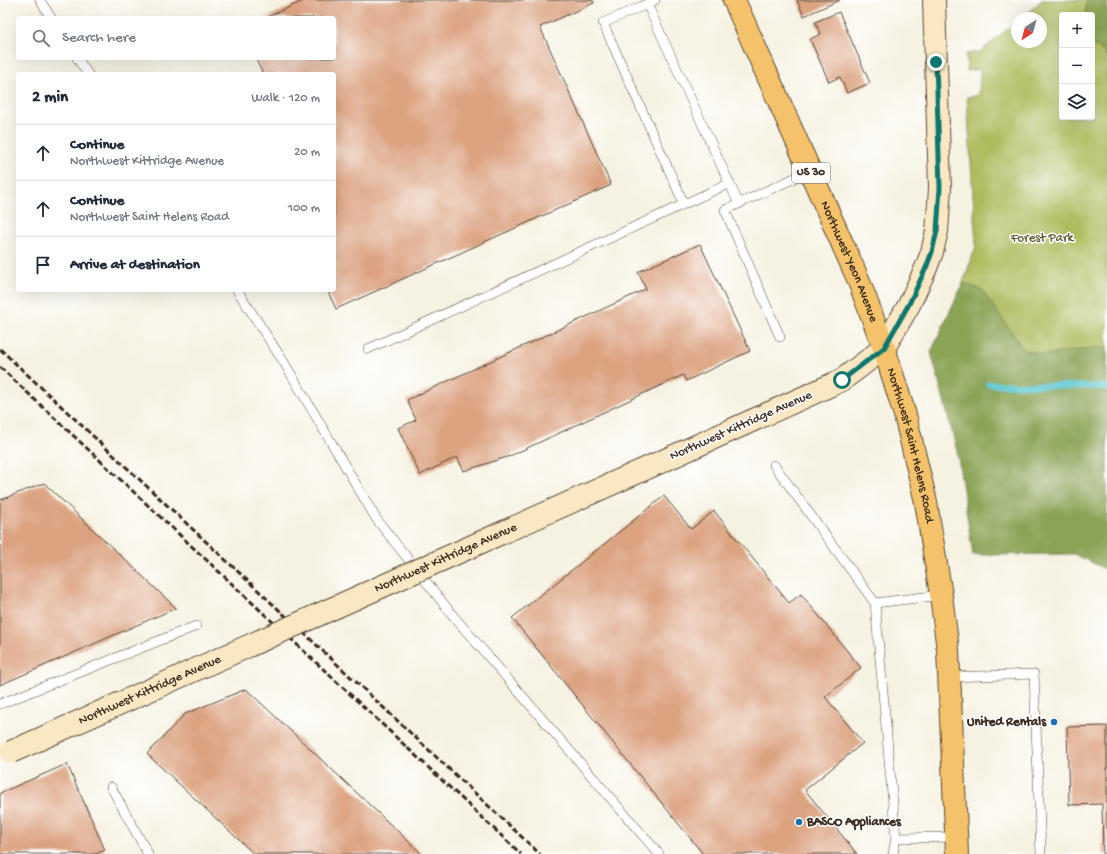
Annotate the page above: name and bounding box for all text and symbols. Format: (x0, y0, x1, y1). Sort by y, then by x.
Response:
north arrow (1011, 12, 1047, 48)
map controls (1059, 12, 1095, 120)
button: + (1059, 12, 1095, 48)
search box (16, 16, 336, 60)
icon: search (30, 27, 52, 49)
text: Search here (62, 29, 136, 47)
button: − (1059, 48, 1095, 84)
route end (927, 53, 945, 71)
button: layers (1059, 84, 1095, 120)
text: 2 min (32, 88, 68, 108)
text: Walk · 120 m (252, 91, 320, 106)
text: Continue (70, 136, 124, 154)
icon: ahead (32, 142, 54, 164)
text: 20 m (294, 145, 320, 160)
text: Northwest Kittridge Avenue (70, 154, 224, 169)
road number: US 30 (792, 163, 830, 183)
text: Continue (70, 192, 124, 210)
icon: ahead (32, 198, 54, 220)
street label: Northwest Yeon Avenue (817, 199, 881, 325)
text: 100 m (288, 201, 320, 216)
text: Northwest Saint Helens Road (70, 210, 229, 225)
park label: Forest Park (1010, 231, 1075, 246)
icon: arrive (32, 254, 54, 276)
text: Arrive at destination (70, 256, 200, 274)
street label: Northwest Saint Helens Road (883, 366, 937, 525)
route start (833, 371, 851, 389)
street label: Northwest Kittridge Avenue (668, 388, 815, 464)
street label: Northwest Kittridge Avenue (372, 520, 519, 596)
street label: Northwest Kittridge Avenue (76, 652, 224, 728)
place label: United Rentals (967, 715, 1047, 730)
marker: United Rentals (1049, 717, 1059, 727)
place label: BASCO Appliances (806, 815, 902, 831)
marker: BASCO Appliances (794, 817, 804, 827)

